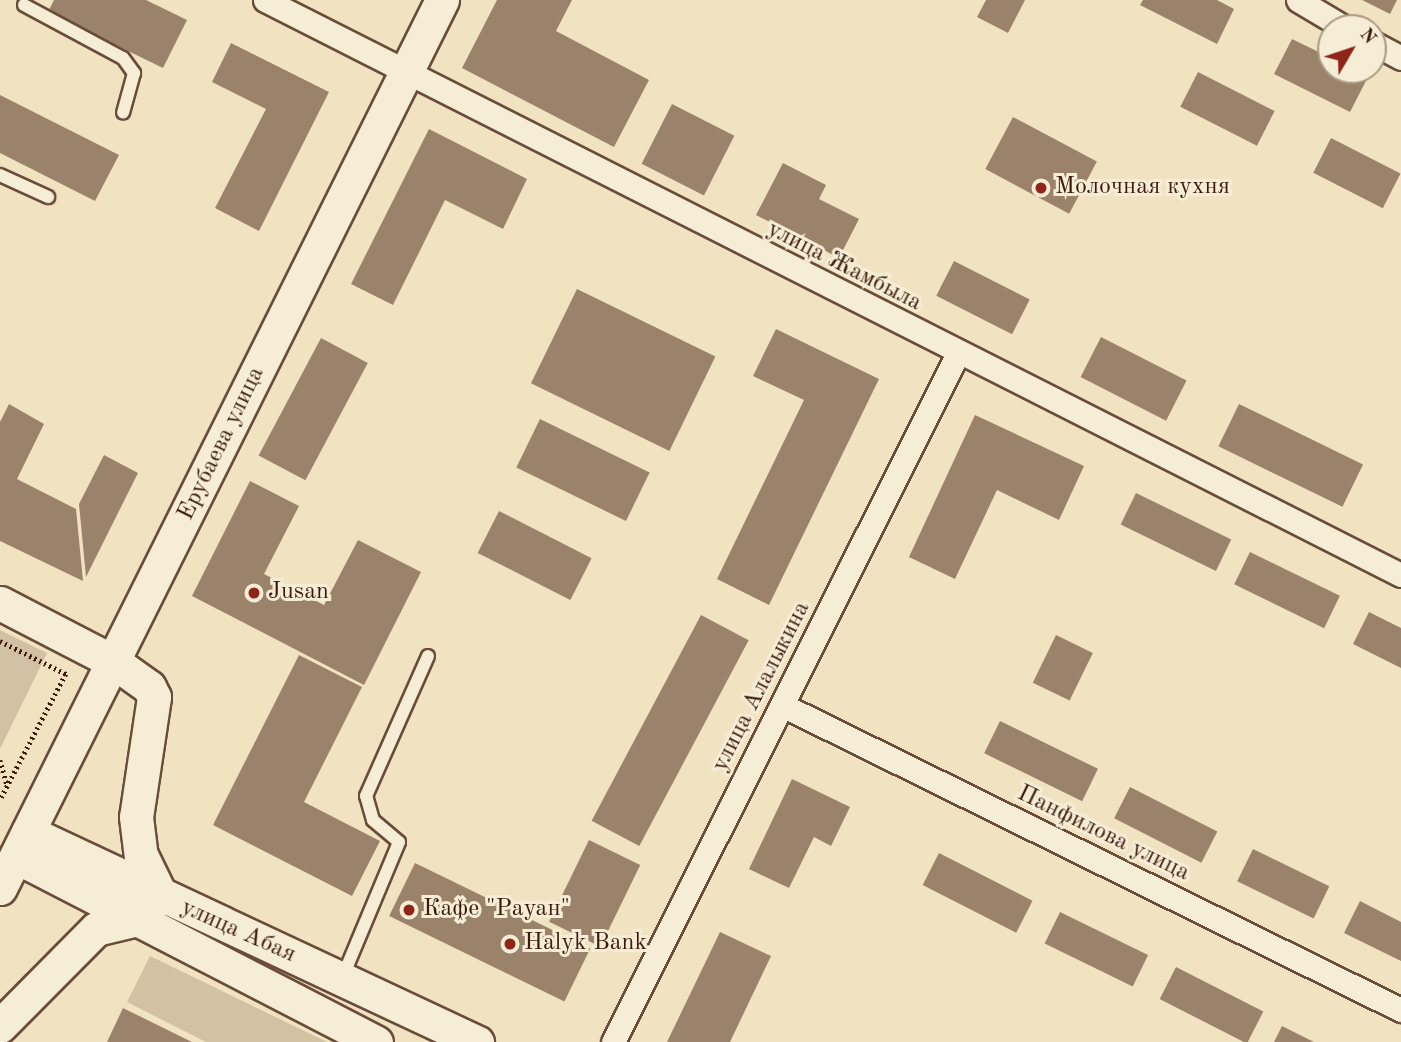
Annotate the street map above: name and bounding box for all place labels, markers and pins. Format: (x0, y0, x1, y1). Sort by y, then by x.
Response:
place label: Молочная кухня (1055, 174, 1230, 202)
marker: Молочная кухня (1033, 180, 1049, 196)
place label: Jusan (268, 579, 329, 607)
marker: Jusan (246, 585, 262, 601)
place label: Кафе "Рауан" (423, 896, 570, 924)
marker: Кафе "Рауан" (401, 902, 417, 918)
place label: Halyk Bank (524, 930, 647, 958)
marker: Halyk Bank (502, 936, 518, 952)

